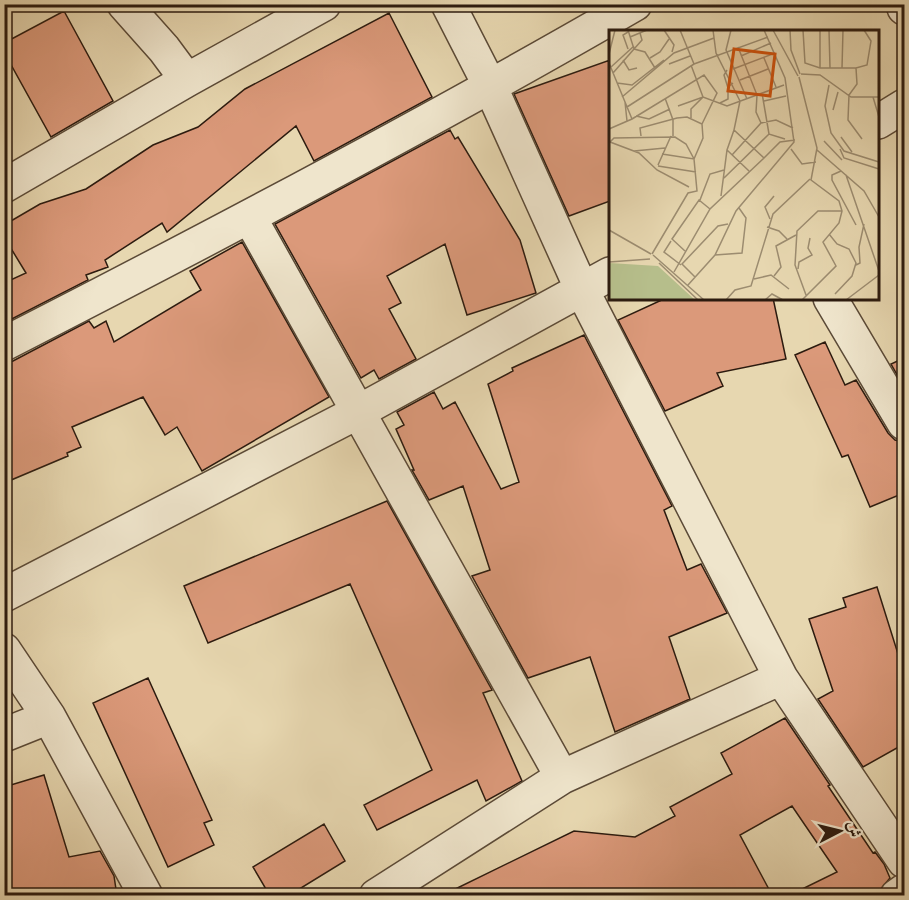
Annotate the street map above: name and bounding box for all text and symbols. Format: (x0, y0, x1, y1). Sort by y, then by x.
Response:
inset map (609, 30, 879, 300)
north arrow (810, 801, 870, 861)
text: ش (843, 820, 865, 838)

